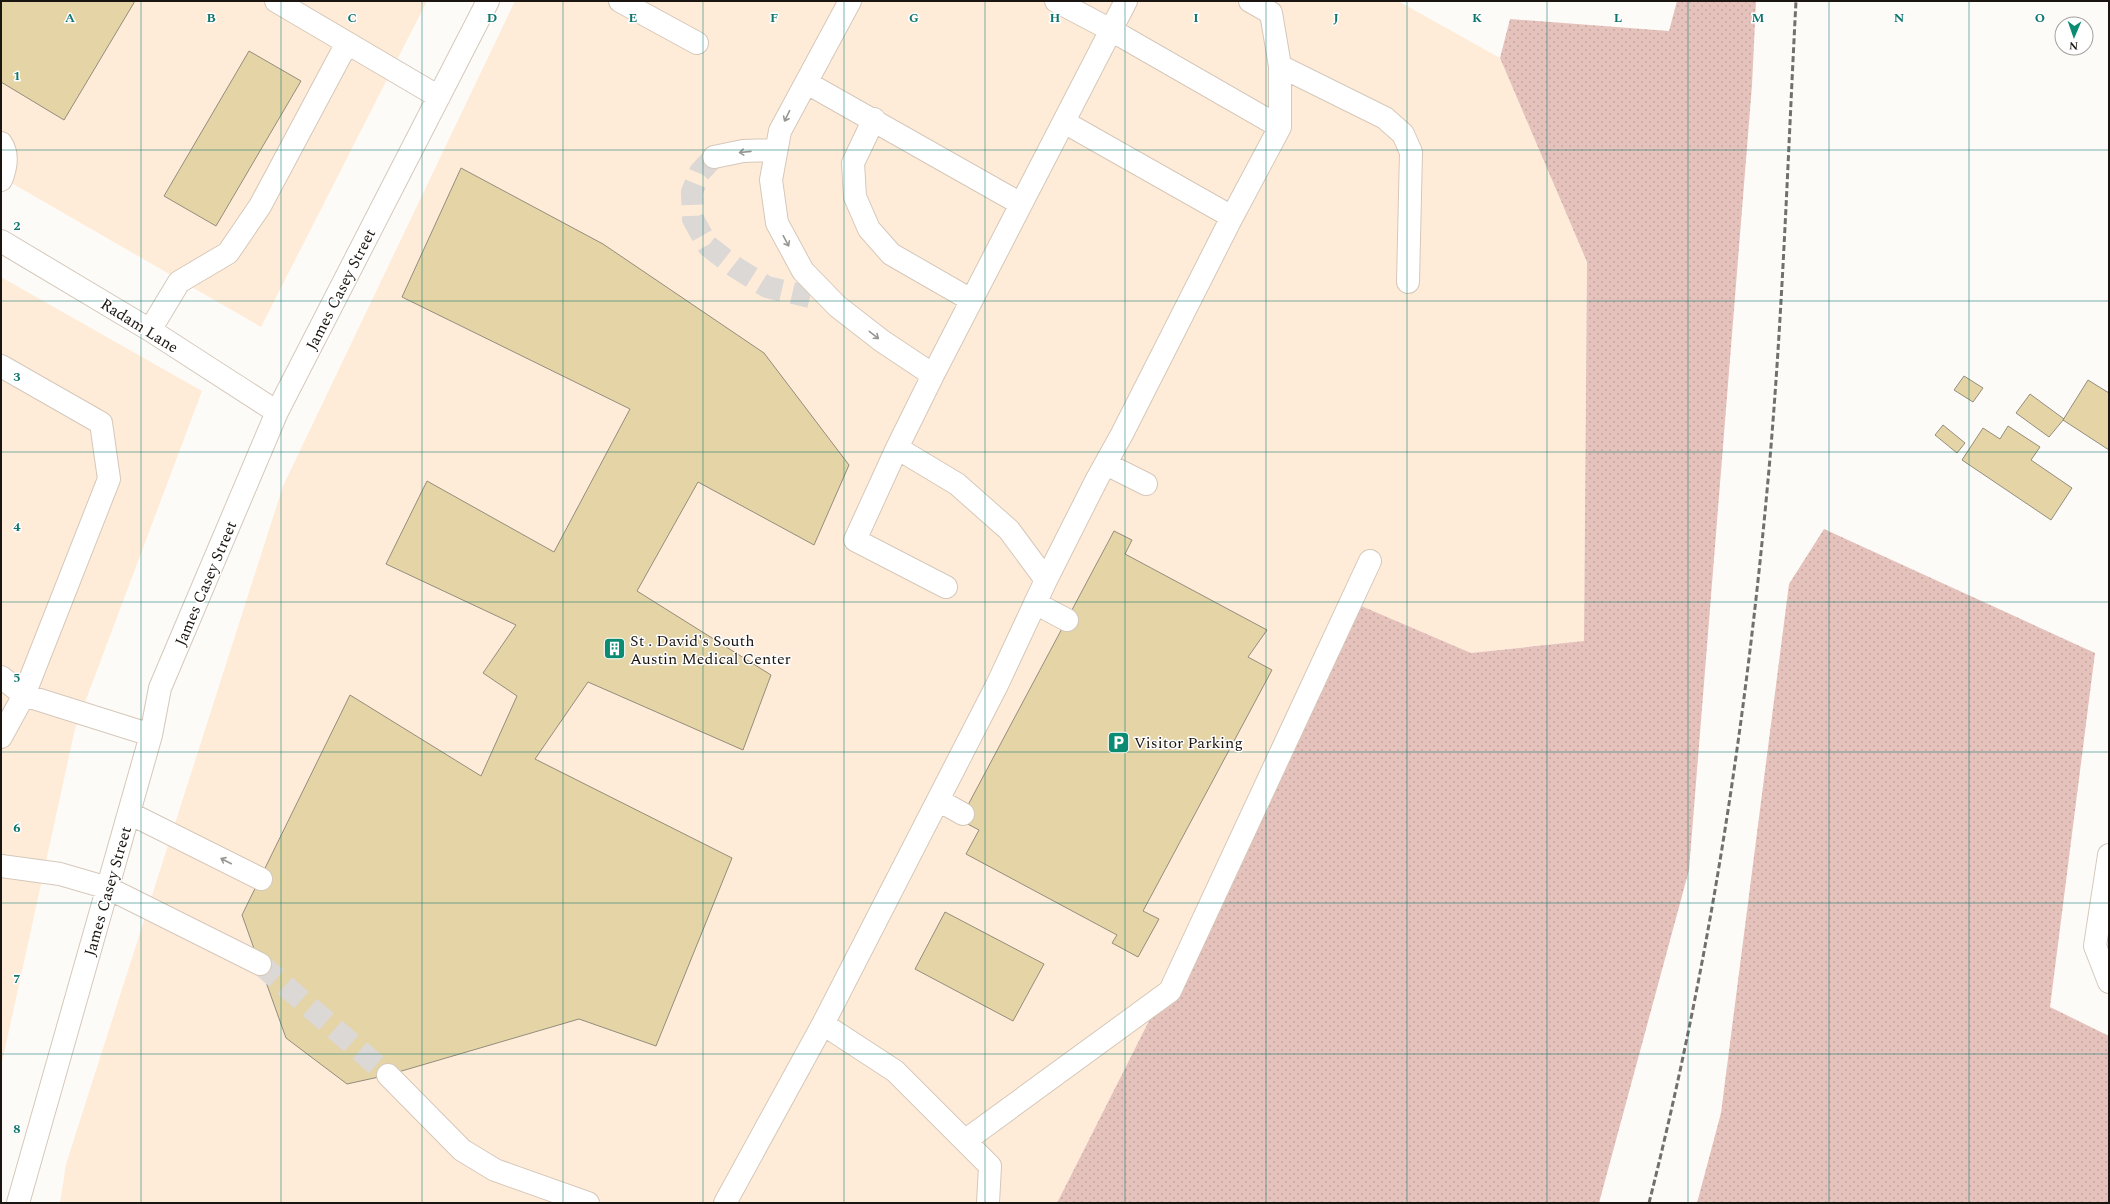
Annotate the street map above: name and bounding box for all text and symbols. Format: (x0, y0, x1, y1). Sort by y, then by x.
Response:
text: A (65, 8, 75, 28)
text: B (206, 8, 216, 28)
text: C (347, 8, 357, 28)
text: D (487, 8, 497, 28)
text: E (629, 8, 638, 28)
text: F (770, 8, 778, 28)
text: G (909, 8, 919, 28)
text: H (1050, 8, 1061, 28)
text: I (1193, 8, 1199, 28)
text: J (1333, 8, 1339, 28)
text: K (1472, 8, 1482, 28)
text: L (1614, 8, 1622, 28)
text: M (1752, 8, 1765, 28)
text: N (1894, 8, 1905, 28)
text: O (2035, 8, 2045, 28)
north arrow (2054, 16, 2094, 56)
text: N (2069, 37, 2078, 54)
text: 1 (13, 66, 21, 86)
one-way arrow (783, 110, 790, 122)
one-way arrow (739, 148, 752, 155)
text: 2 (13, 216, 21, 236)
street label: James Casey Street (300, 224, 382, 354)
one-way arrow (783, 235, 791, 247)
street label: Radam Lane (96, 292, 183, 359)
one-way arrow (868, 331, 879, 339)
text: 3 (13, 367, 21, 387)
text: 4 (13, 517, 21, 537)
street label: James Casey Street (169, 517, 243, 650)
place label: St . David's South Austin Medical Center (630, 629, 791, 671)
building icon: St . David's South Austin Medical Center (601, 636, 627, 662)
text: 5 (13, 668, 21, 688)
parking icon: Visitor Parking (1105, 729, 1131, 755)
place label: Visitor Parking (1134, 731, 1243, 755)
text: 6 (13, 818, 21, 838)
street label: James Casey Street (78, 823, 138, 959)
one-way arrow (220, 857, 232, 864)
text: 7 (13, 969, 21, 989)
text: 8 (13, 1119, 21, 1139)

